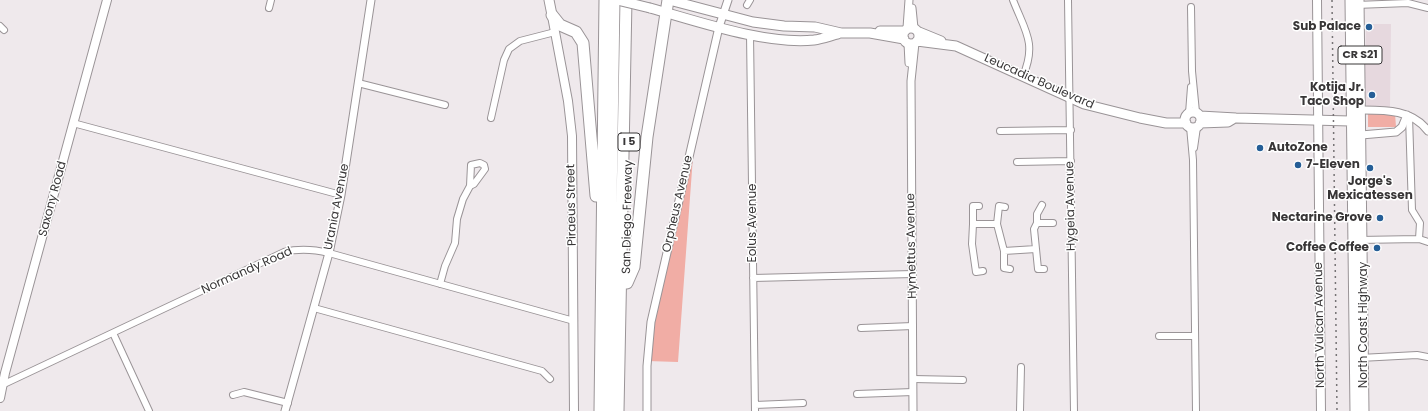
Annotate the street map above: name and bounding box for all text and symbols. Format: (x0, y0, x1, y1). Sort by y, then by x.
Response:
place label: Sub Palace (1293, 20, 1361, 34)
marker: Sub Palace (1364, 22, 1374, 32)
road number: CR S21 (1338, 46, 1382, 64)
street label: Leucadia Boulevard (982, 51, 1096, 113)
place label: Kotija Jr. Taco Shop (1300, 81, 1364, 109)
marker: Kotija Jr. Taco Shop (1367, 90, 1377, 100)
road number: I 5 (618, 133, 640, 151)
place label: AutoZone (1268, 141, 1328, 155)
marker: AutoZone (1255, 143, 1265, 153)
street label: Orpheus Avenue (660, 154, 696, 254)
place label: 7-Eleven (1306, 158, 1360, 172)
street label: Saxony Road (36, 160, 70, 238)
street label: San Diego Freeway (620, 160, 636, 274)
marker: 7-Eleven (1293, 160, 1303, 170)
street label: Hygeia Avenue (1063, 161, 1079, 251)
street label: Urania Avenue (322, 163, 352, 251)
marker: Jorge's Mexicatessen (1365, 163, 1375, 173)
street label: Piraeus Street (564, 164, 580, 246)
place label: Jorge's Mexicatessen (1327, 175, 1413, 203)
street label: Eolus Avenue (746, 184, 760, 262)
street label: Hymettus Avenue (904, 193, 920, 299)
place label: Nectarine Grove (1272, 211, 1372, 225)
marker: Nectarine Grove (1375, 213, 1385, 223)
place label: Coffee Coffee (1286, 241, 1369, 255)
marker: Coffee Coffee (1372, 243, 1382, 253)
street label: Normandy Road (199, 244, 295, 298)
street label: North Vulcan Avenue (1312, 262, 1328, 388)
street label: North Coast Highway (1357, 262, 1371, 388)

